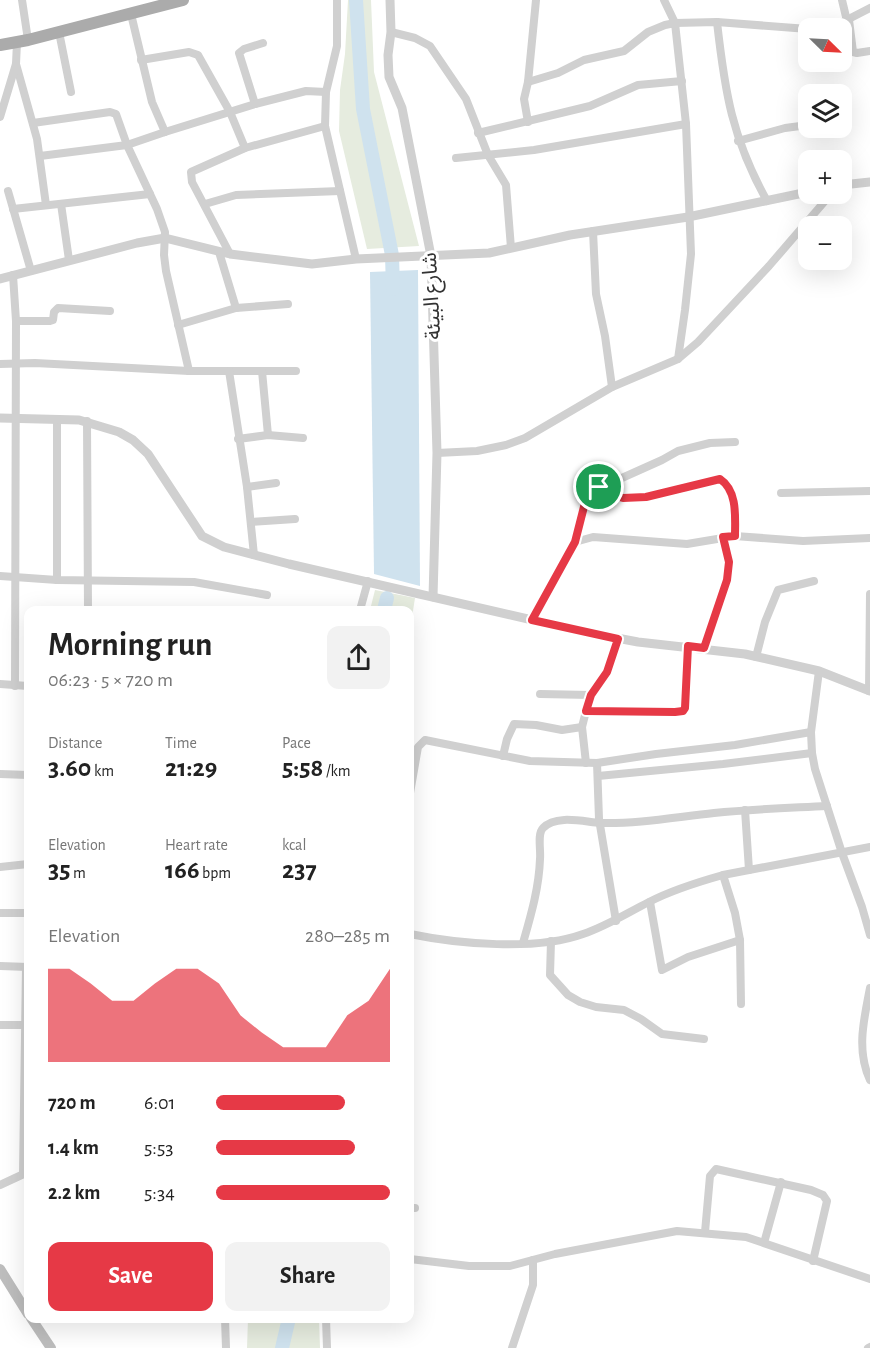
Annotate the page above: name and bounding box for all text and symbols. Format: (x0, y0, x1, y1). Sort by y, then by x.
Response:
north arrow (798, 18, 852, 72)
map controls (798, 18, 852, 270)
button: layers (798, 84, 852, 138)
button: + (798, 150, 852, 204)
button: − (798, 216, 852, 270)
street label: شارع البيئة (419, 252, 448, 340)
pin (573, 461, 624, 512)
icon: arrive (582, 470, 615, 503)
button: share (327, 626, 390, 689)
text: Morning run (48, 629, 212, 662)
text: 06:23 · 5 × 720 m (48, 670, 173, 690)
text: Distance (48, 735, 102, 751)
text: Time (165, 735, 197, 751)
text: Pace (282, 735, 311, 751)
text: 3.60 (48, 755, 91, 781)
text: 21:29 (165, 755, 217, 781)
text: 5:58 (282, 755, 323, 781)
text: km (91, 763, 114, 779)
text: /km (323, 763, 351, 779)
text: Elevation (48, 837, 106, 853)
text: Heart rate (165, 837, 228, 853)
text: kcal (282, 837, 306, 853)
text: 35 (48, 857, 70, 883)
text: 166 (165, 857, 199, 883)
text: 237 (282, 857, 317, 883)
text: m (70, 865, 86, 881)
text: bpm (199, 865, 231, 881)
text: Elevation (48, 926, 120, 946)
text: 280–285 m (305, 926, 390, 946)
text: 720 m (48, 1093, 96, 1113)
text: 6:01 (144, 1093, 175, 1113)
text: 1.4 km (48, 1138, 99, 1158)
text: 5:53 (144, 1138, 174, 1158)
text: 2.2 km (48, 1183, 100, 1203)
text: 5:34 (144, 1183, 175, 1203)
button: Save (48, 1242, 213, 1311)
button: Share (225, 1242, 390, 1311)

